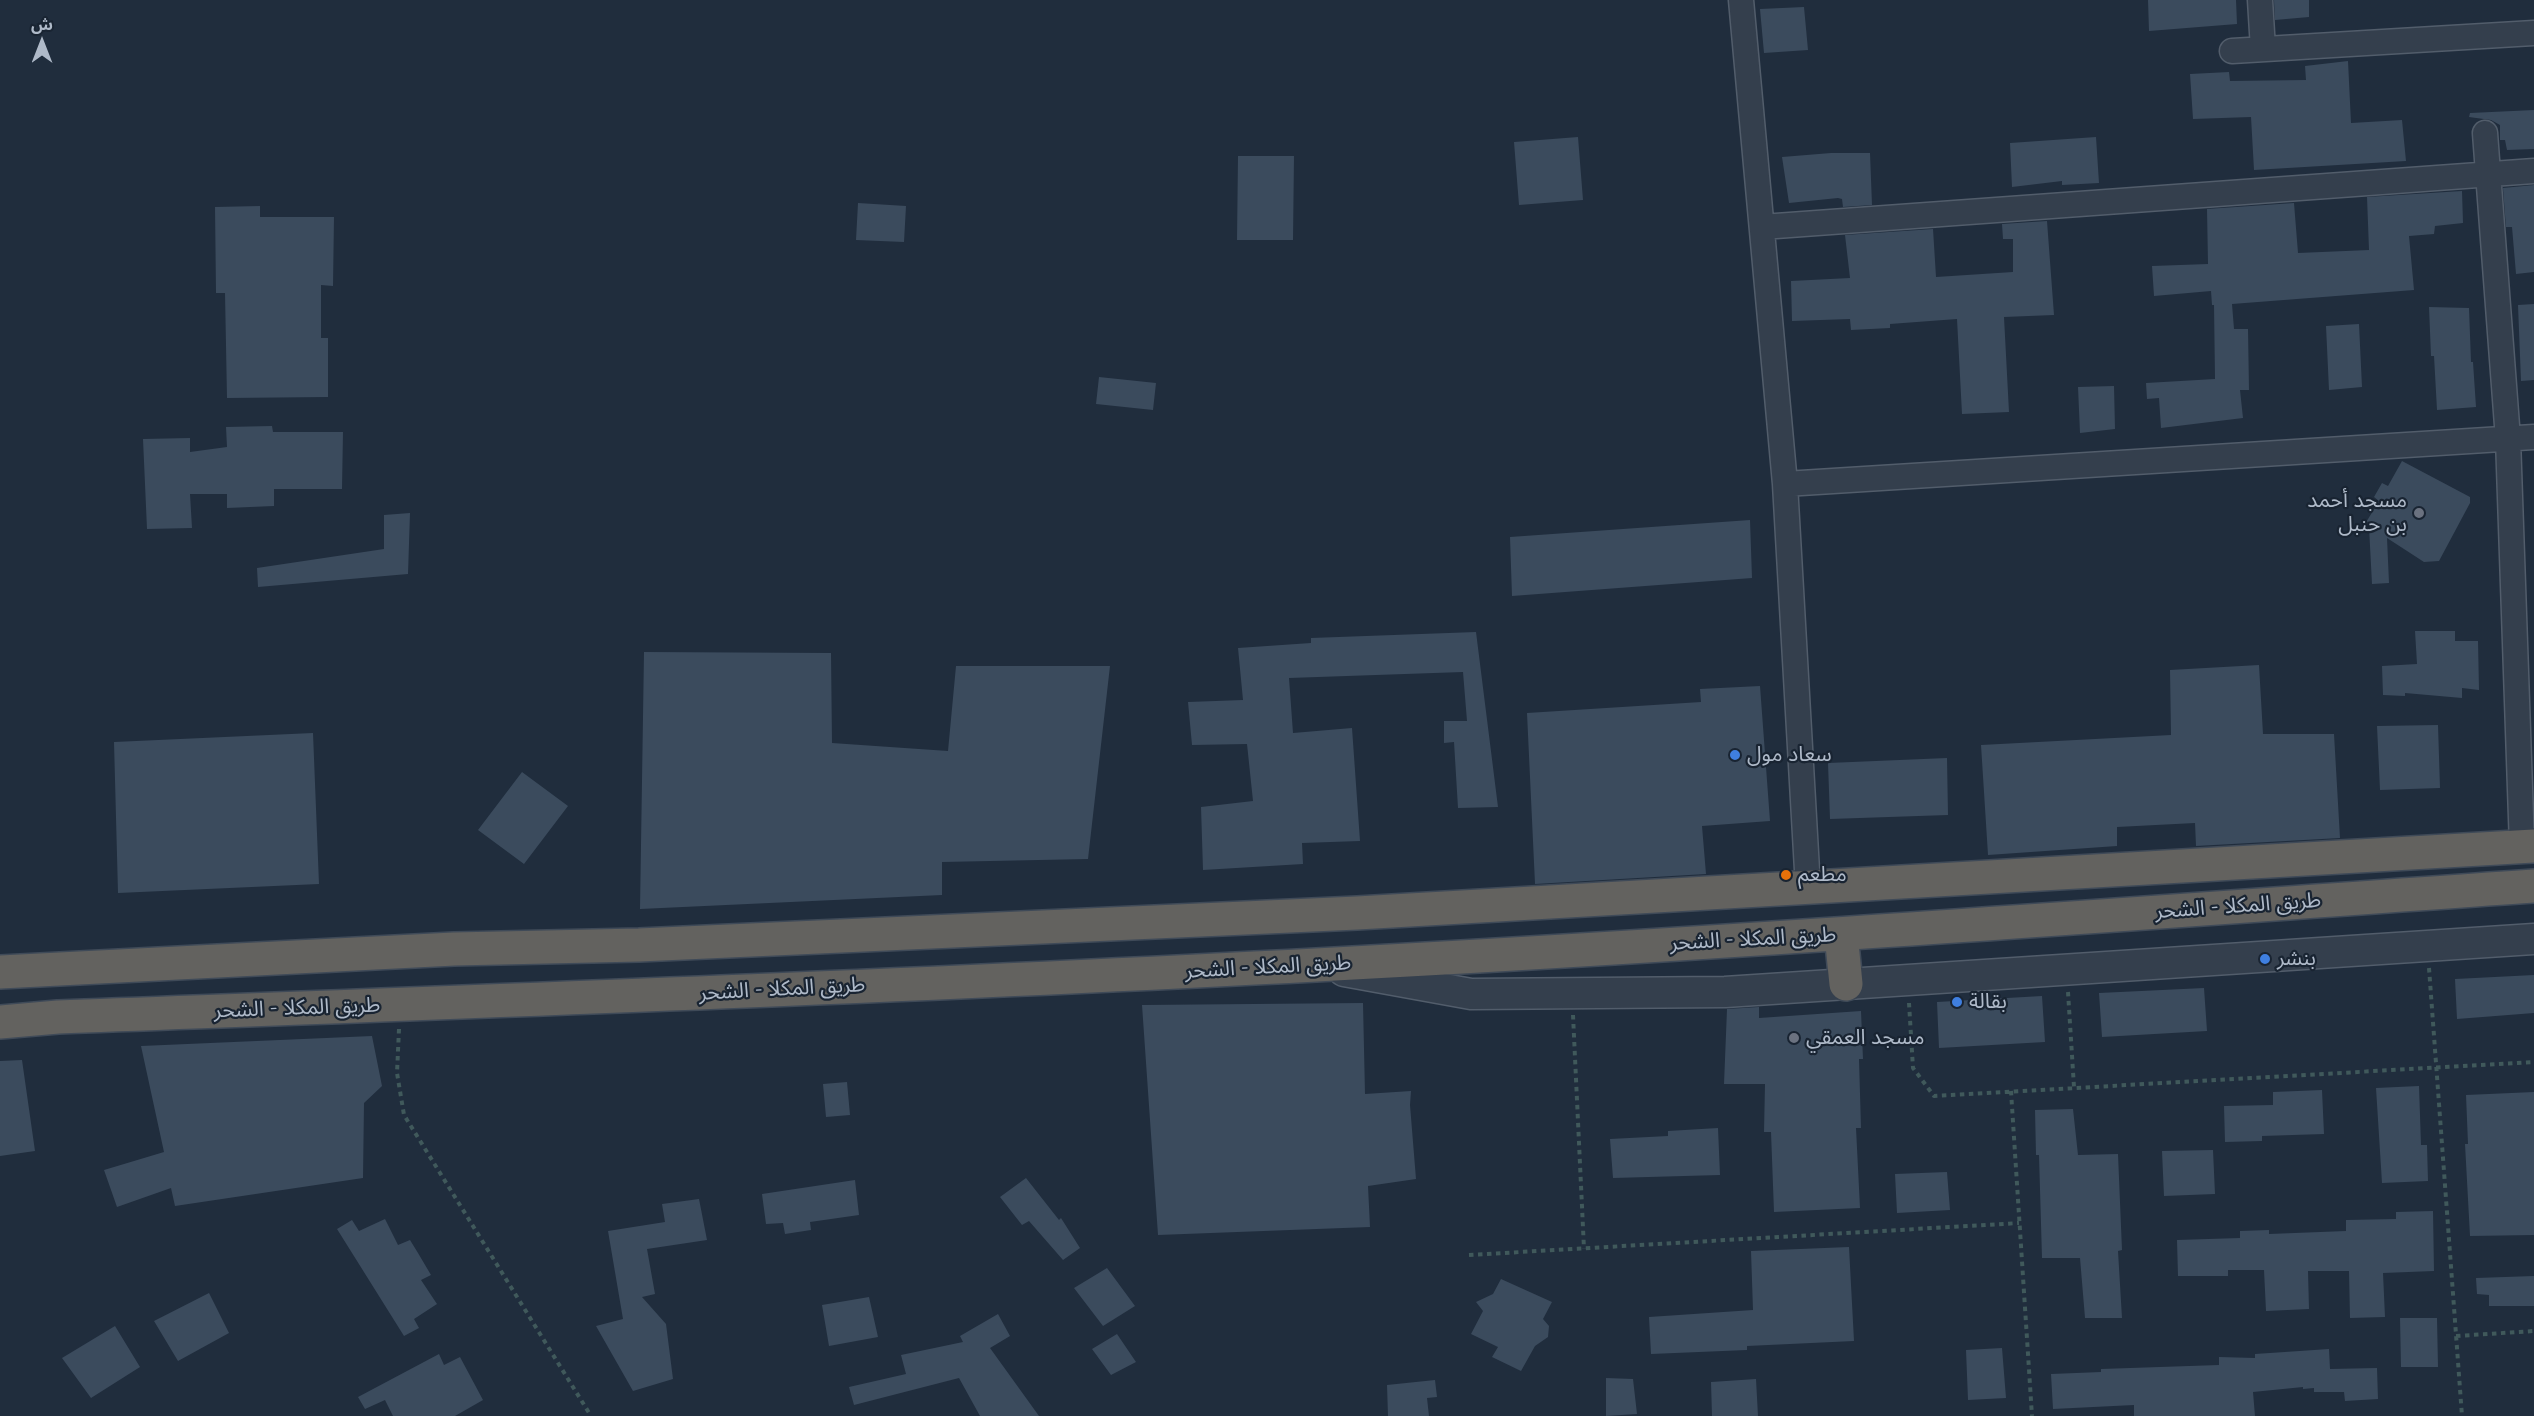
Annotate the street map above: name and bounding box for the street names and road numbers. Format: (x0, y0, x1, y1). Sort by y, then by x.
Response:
street label: طريق المكلا - الشحر (2154, 888, 2322, 924)
street label: طريق المكلا - الشحر (1669, 922, 1837, 956)
street label: طريق المكلا - الشحر (1184, 950, 1352, 984)
street label: طريق المكلا - الشحر (698, 972, 866, 1006)
street label: طريق المكلا - الشحر (213, 993, 381, 1023)

